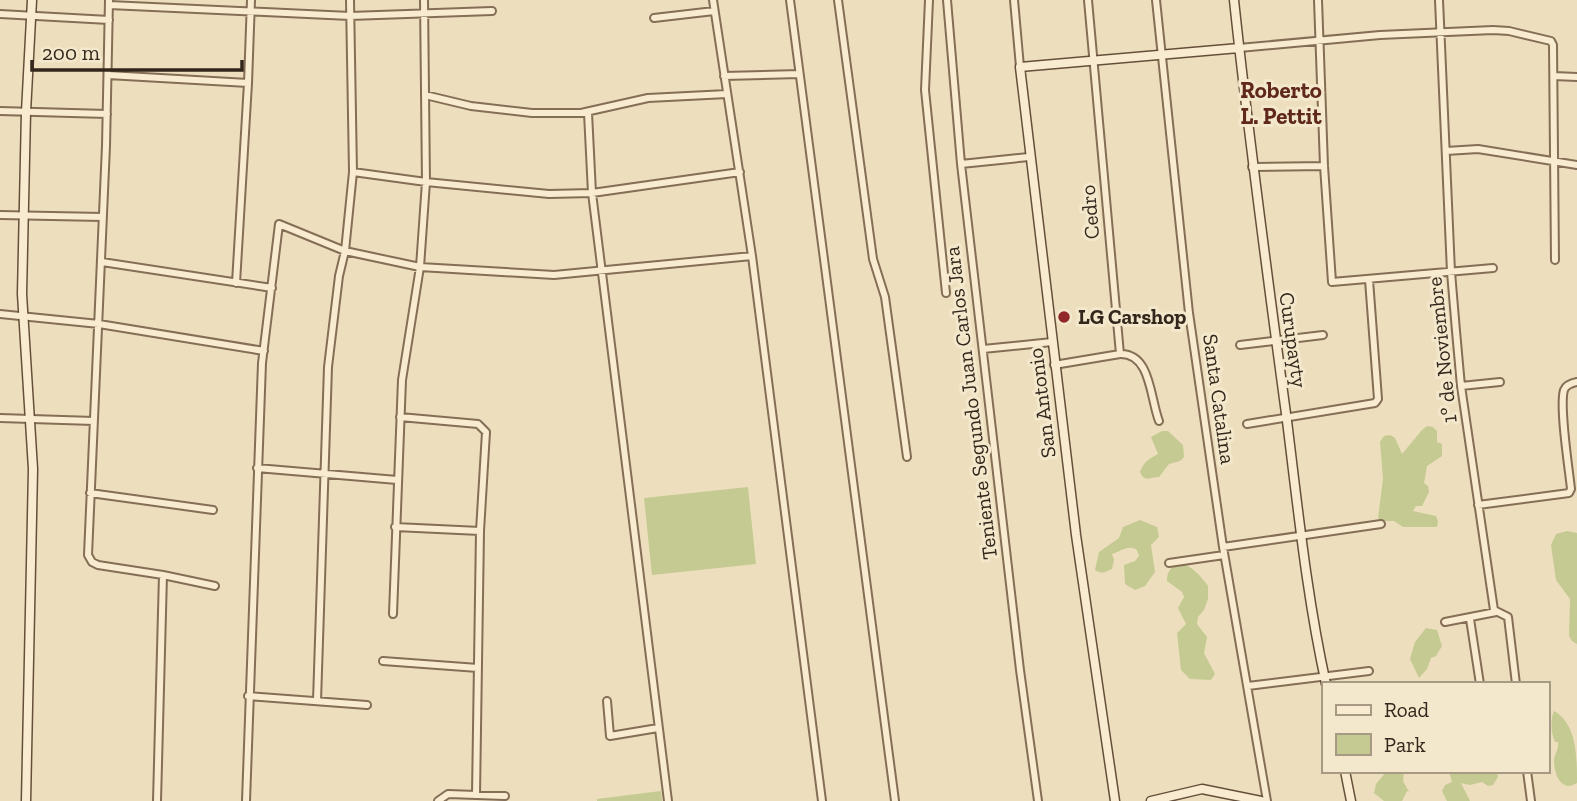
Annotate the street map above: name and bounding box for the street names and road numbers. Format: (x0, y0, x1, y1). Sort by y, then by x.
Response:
street label: Cedro (1075, 184, 1104, 240)
street label: Teniente Segundo Juan Carlos Jara (939, 245, 1002, 561)
street label: 1º de Noviembre (1421, 276, 1462, 424)
street label: Curupayty (1274, 290, 1313, 390)
street label: Santa Catalina (1198, 332, 1241, 466)
street label: San Antonio (1022, 347, 1061, 459)

